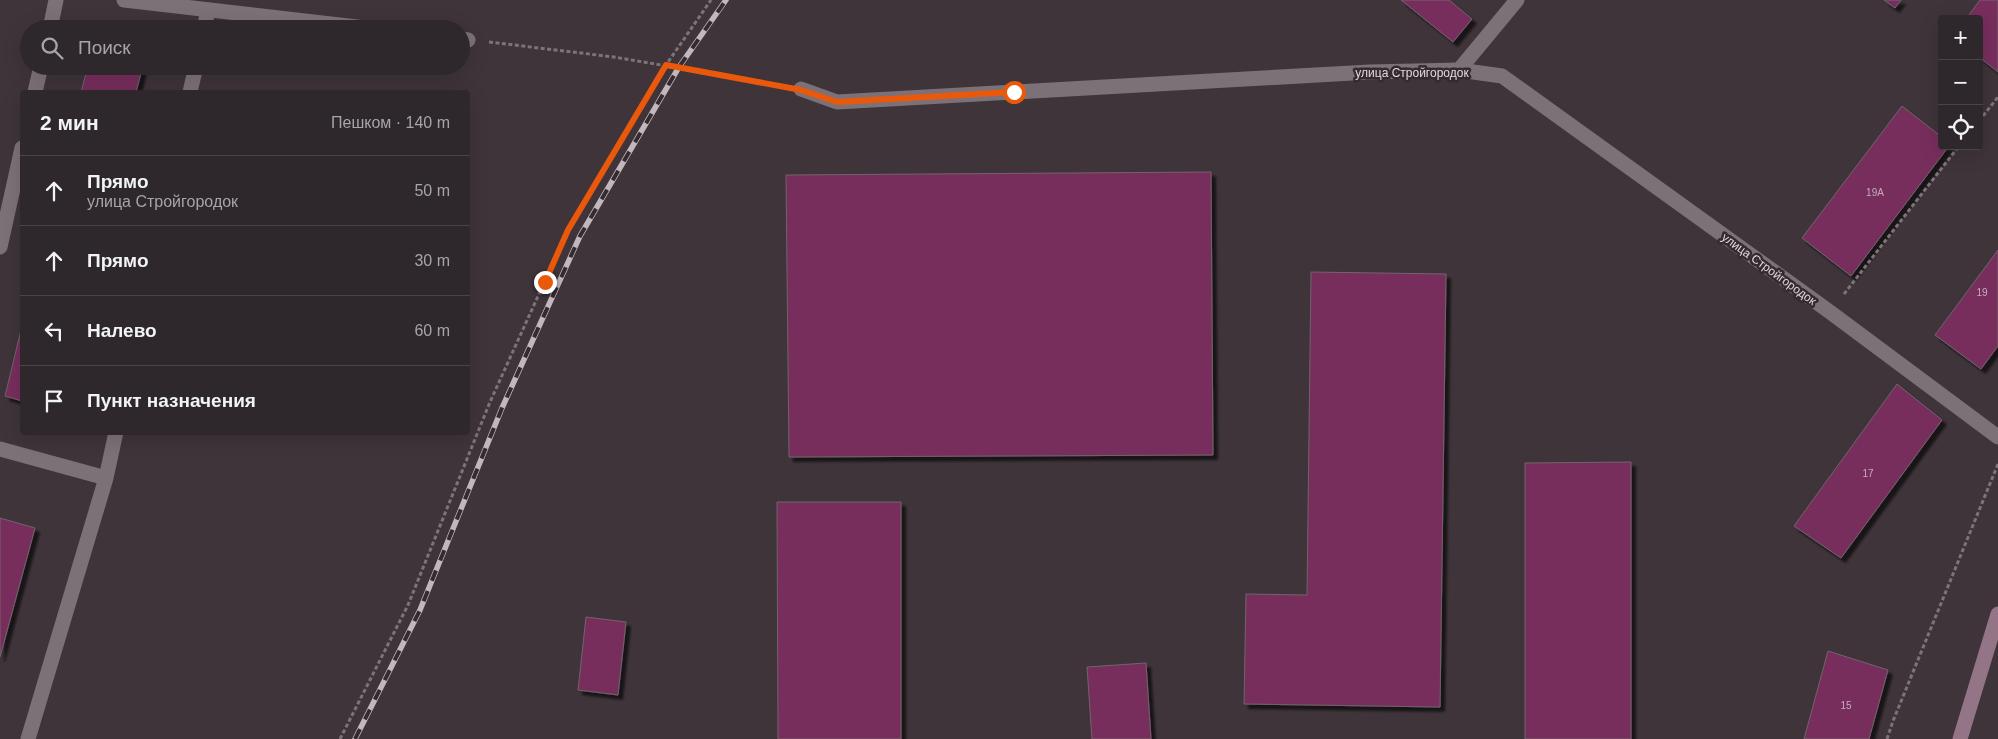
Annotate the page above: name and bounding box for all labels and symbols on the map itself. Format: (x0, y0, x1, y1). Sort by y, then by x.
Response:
street label: улица Стройгородок (1355, 66, 1469, 80)
route start (1003, 81, 1026, 104)
house number: 19А (1866, 187, 1884, 198)
street label: улица Стройгородок (1719, 230, 1820, 308)
route end (534, 271, 557, 294)
house number: 19 (1976, 287, 1988, 298)
house number: 17 (1862, 468, 1874, 479)
house number: 15 (1840, 700, 1852, 711)

